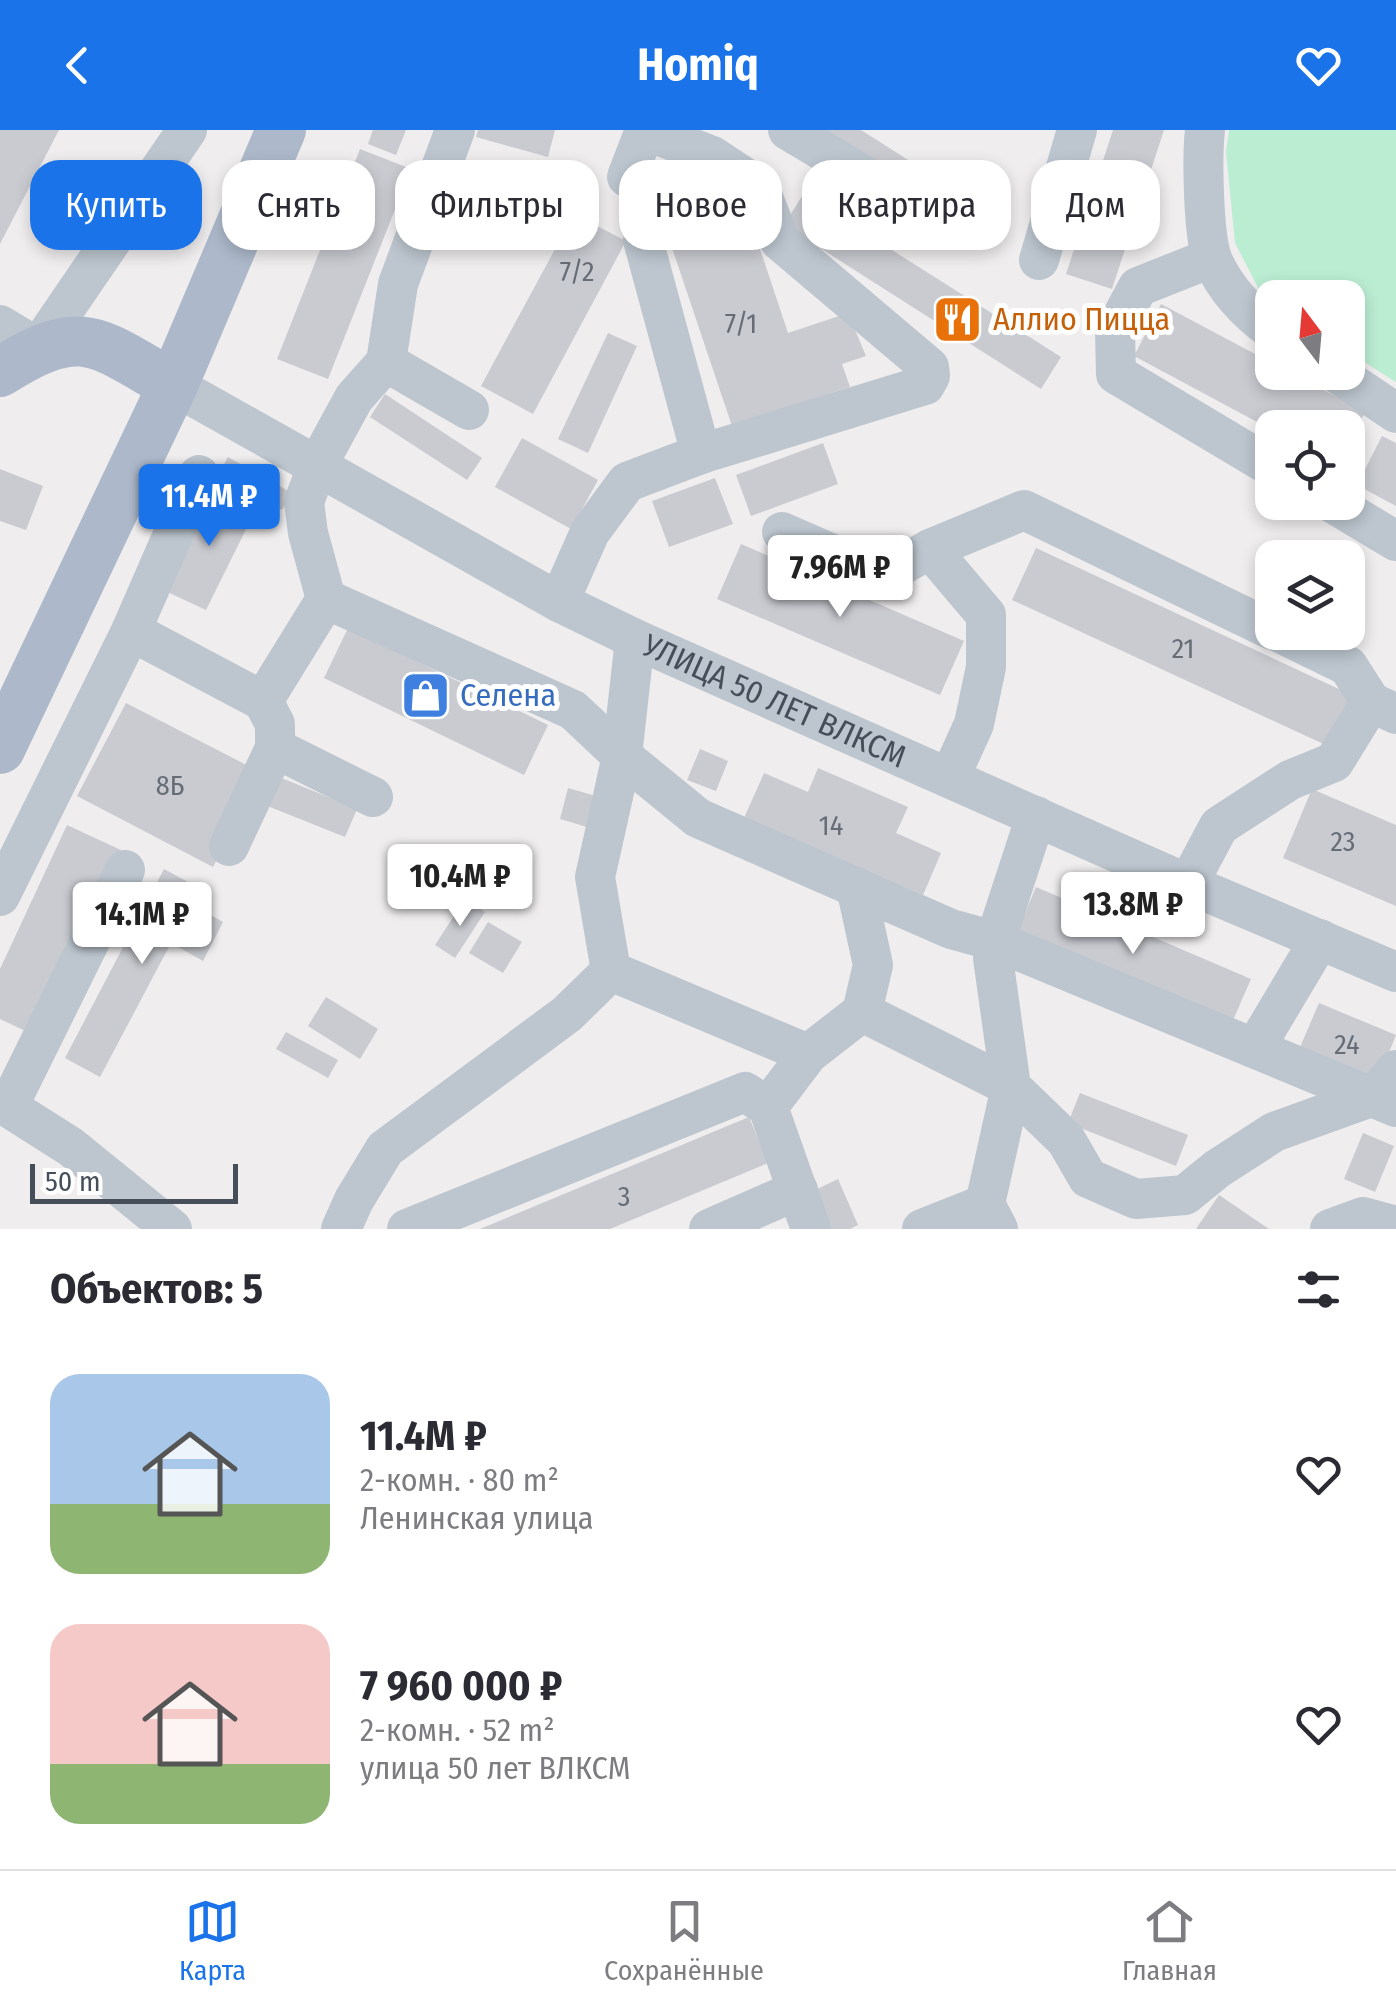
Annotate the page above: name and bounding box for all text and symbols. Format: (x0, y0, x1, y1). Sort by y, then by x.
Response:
icon: back (50, 38, 105, 93)
text: Homiq (637, 38, 759, 92)
icon: heart (1291, 38, 1346, 93)
chip: Купить (30, 160, 202, 250)
chip: Снять (222, 160, 375, 250)
chip: Фильтры (395, 160, 599, 250)
chip: Новое (619, 160, 782, 250)
chip: Квартира (802, 160, 1011, 250)
chip: Дом (1031, 160, 1160, 250)
house number: 7/2 (560, 255, 594, 288)
north arrow (1255, 280, 1365, 390)
map controls (1255, 280, 1365, 650)
restaurant icon: Аллио Пицца (932, 293, 984, 345)
place label: Аллио Пицца (993, 300, 1170, 338)
house number: 7/1 (725, 307, 757, 340)
button: locate (1255, 410, 1365, 520)
pin: 11.4M ₽ (117, 464, 301, 549)
text: 11.4M ₽ (161, 477, 257, 515)
pin: 7.96M ₽ (748, 535, 932, 620)
button: layers (1255, 540, 1365, 650)
text: 7.96M ₽ (790, 548, 890, 586)
street label: УЛИЦА 50 ЛЕТ ВЛКСМ (636, 626, 912, 776)
house number: 21 (1172, 632, 1194, 665)
shop icon: Селена (399, 669, 451, 721)
place label: Селена (460, 676, 556, 714)
house number: 8Б (156, 769, 184, 802)
house number: 14 (819, 809, 843, 842)
house number: 23 (1331, 825, 1355, 858)
pin: 10.4M ₽ (368, 844, 552, 929)
text: 10.4M ₽ (409, 857, 511, 895)
pin: 13.8M ₽ (1041, 872, 1225, 957)
pin: 14.1M ₽ (50, 882, 234, 967)
text: 13.8M ₽ (1083, 885, 1183, 923)
text: 14.1M ₽ (95, 895, 189, 933)
house number: 24 (1334, 1028, 1360, 1061)
scale bar (30, 1159, 238, 1204)
text: 50 m (45, 1165, 101, 1198)
house number: 3 (618, 1180, 630, 1213)
icon: filters (1291, 1262, 1346, 1317)
text: Объектов: 5 (50, 1264, 263, 1314)
text: 11.4M ₽ (360, 1411, 487, 1461)
icon: home (130, 1414, 250, 1534)
icon: heart (1291, 1447, 1346, 1502)
text: 2-комн. · 80 m² (360, 1461, 559, 1499)
text: Ленинская улица (360, 1499, 593, 1537)
text: 7 960 000 ₽ (360, 1661, 562, 1711)
icon: home (130, 1664, 250, 1784)
icon: heart (1291, 1697, 1346, 1752)
text: 2-комн. · 52 m² (360, 1711, 555, 1749)
text: улица 50 лет ВЛКСМ (360, 1749, 630, 1787)
tab: Карта (179, 1894, 246, 1987)
tab: Сохранённые (604, 1894, 764, 1987)
tab: Главная (1122, 1894, 1217, 1987)

